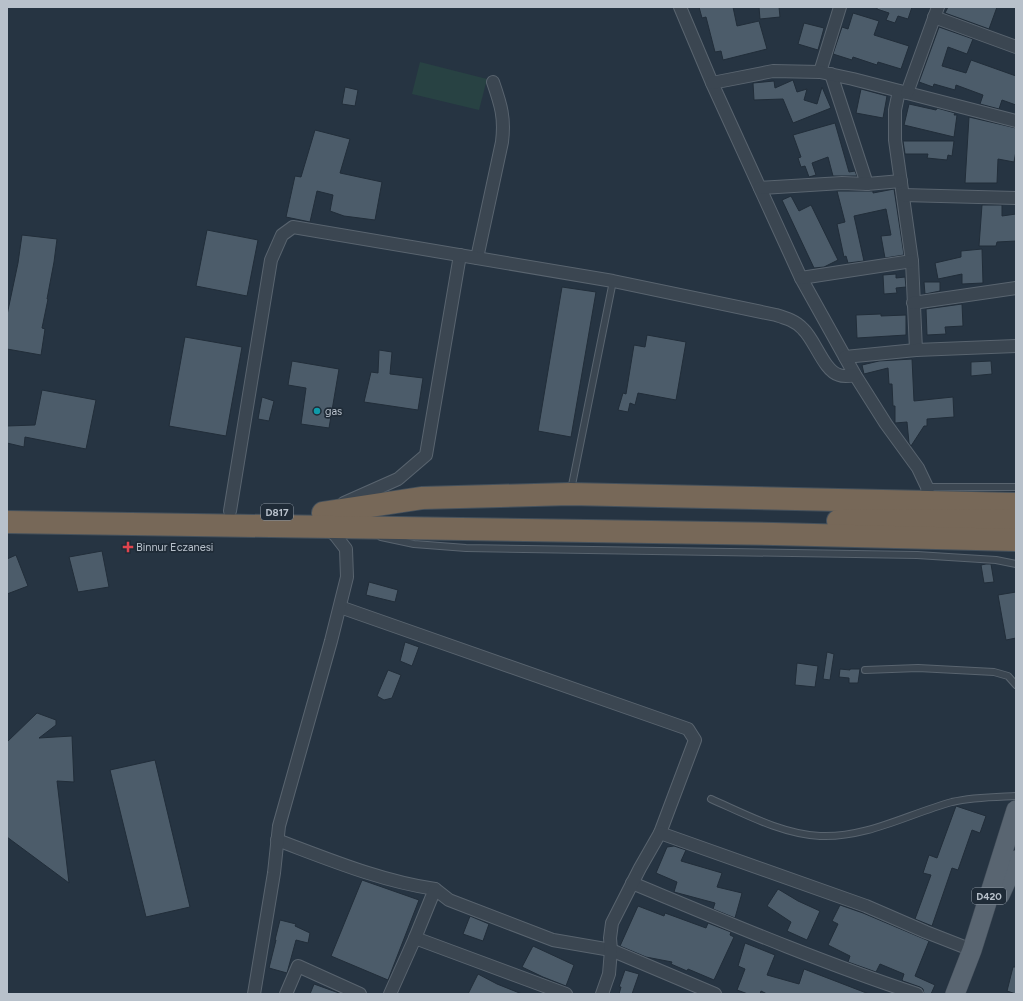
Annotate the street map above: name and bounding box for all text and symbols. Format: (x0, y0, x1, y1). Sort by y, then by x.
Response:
place label: gas (325, 405, 342, 418)
marker: gas (312, 406, 322, 416)
road number: D817 (261, 504, 293, 520)
place label: Binnur Eczanesi (136, 541, 213, 554)
marker: Binnur Eczanesi (123, 542, 133, 552)
road number: D420 (972, 888, 1006, 904)

